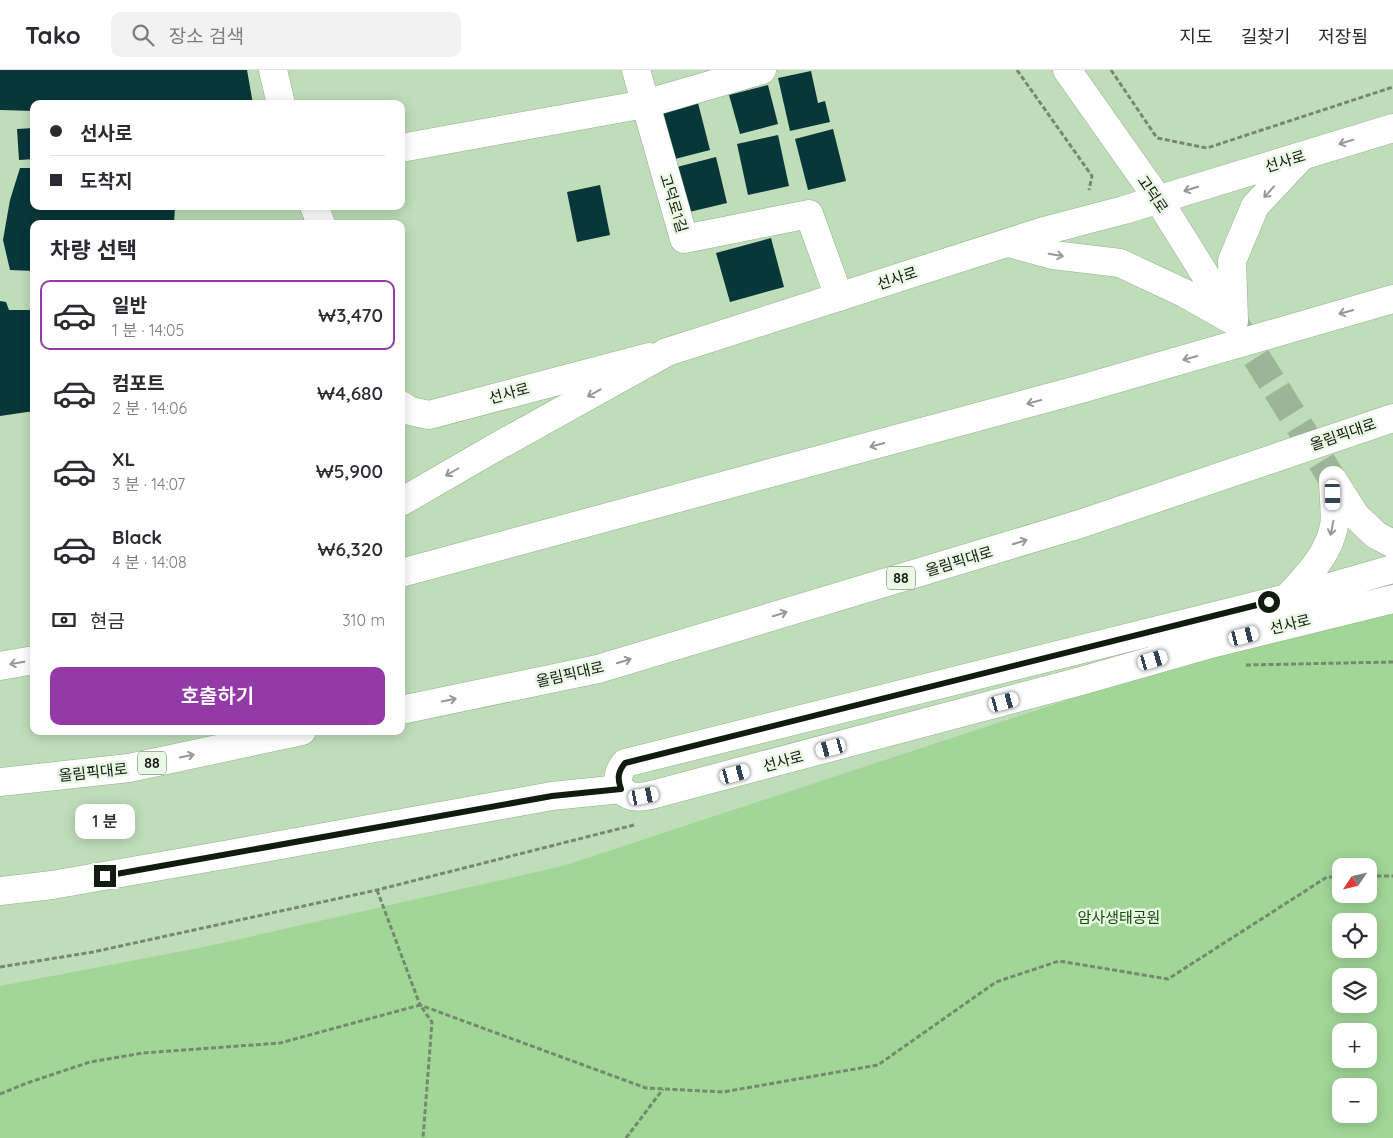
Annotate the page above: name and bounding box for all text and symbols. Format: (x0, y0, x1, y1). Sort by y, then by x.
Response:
search box (111, 12, 461, 57)
text: Tako (25, 20, 81, 50)
icon: search (129, 21, 157, 49)
text: 장소 검색 (169, 24, 244, 48)
text: 지도 (1180, 25, 1213, 48)
text: 길찾기 (1241, 25, 1290, 48)
text: 저장됨 (1318, 25, 1368, 48)
text: 선사로 (80, 121, 132, 145)
one-way arrow (1339, 138, 1355, 148)
street label: 선사로 (1262, 146, 1308, 176)
text: 도착지 (80, 169, 132, 193)
street label: 고덕로1길 (656, 171, 692, 235)
street label: 고덕로 (1134, 172, 1172, 216)
one-way arrow (1183, 185, 1199, 195)
one-way arrow (1263, 185, 1275, 198)
text: 차량 선택 (50, 236, 137, 264)
one-way arrow (1048, 250, 1064, 260)
street label: 선사로 (874, 263, 920, 293)
icon: car (52, 293, 97, 338)
text: 일반 (112, 293, 147, 317)
text: ₩3,470 (318, 303, 383, 327)
one-way arrow (1339, 308, 1355, 318)
text: 1 분 · 14:05 (112, 320, 184, 340)
one-way arrow (1182, 353, 1198, 363)
icon: car (52, 371, 97, 416)
text: 컴포트 (112, 371, 164, 395)
street label: 선사로 (487, 378, 531, 408)
text: ₩4,680 (317, 381, 383, 405)
one-way arrow (587, 388, 602, 398)
text: 2 분 · 14:06 (112, 398, 187, 418)
one-way arrow (1026, 398, 1042, 407)
street label: 올림픽대로 (1307, 414, 1379, 454)
one-way arrow (869, 440, 885, 450)
text: XL (112, 447, 135, 471)
icon: car (52, 449, 97, 494)
text: ₩5,900 (316, 459, 383, 483)
one-way arrow (446, 468, 460, 478)
text: 3 분 · 14:07 (112, 474, 185, 494)
car (1325, 480, 1340, 510)
one-way arrow (1327, 520, 1336, 536)
text: Black (112, 525, 162, 549)
icon: car (52, 527, 97, 572)
text: ₩6,320 (317, 537, 383, 561)
one-way arrow (1011, 537, 1027, 547)
street label: 올림픽대로 (923, 542, 995, 580)
text: 4 분 · 14:08 (112, 552, 187, 572)
road number: 88 (887, 566, 915, 590)
route start (1258, 591, 1280, 613)
icon: cash (50, 606, 78, 634)
text: 현금 (90, 609, 125, 633)
one-way arrow (772, 609, 788, 619)
text: 310 m (342, 610, 385, 630)
street label: 선사로 (1268, 610, 1312, 638)
car (1227, 625, 1260, 647)
car (1136, 649, 1169, 671)
one-way arrow (616, 655, 632, 665)
street label: 올림픽대로 (534, 657, 606, 691)
one-way arrow (9, 659, 25, 668)
button: 호출하기 (50, 667, 385, 725)
car (987, 691, 1020, 713)
one-way arrow (440, 695, 456, 704)
car (814, 737, 847, 759)
street label: 선사로 (761, 746, 805, 776)
road number: 88 (138, 751, 166, 774)
one-way arrow (178, 751, 194, 760)
street label: 올림픽대로 (58, 759, 128, 785)
car (718, 763, 751, 785)
car (627, 786, 660, 806)
callout: 1 분 (75, 804, 135, 838)
text: 1 분 (92, 811, 118, 831)
north arrow (1332, 858, 1378, 902)
map controls (1332, 858, 1377, 1123)
route end (94, 865, 116, 887)
park label: 암사생태공원 (1078, 908, 1160, 927)
button: locate (1332, 913, 1377, 958)
button: layers (1332, 968, 1377, 1013)
button: + (1332, 1023, 1377, 1068)
button: − (1332, 1078, 1377, 1123)

